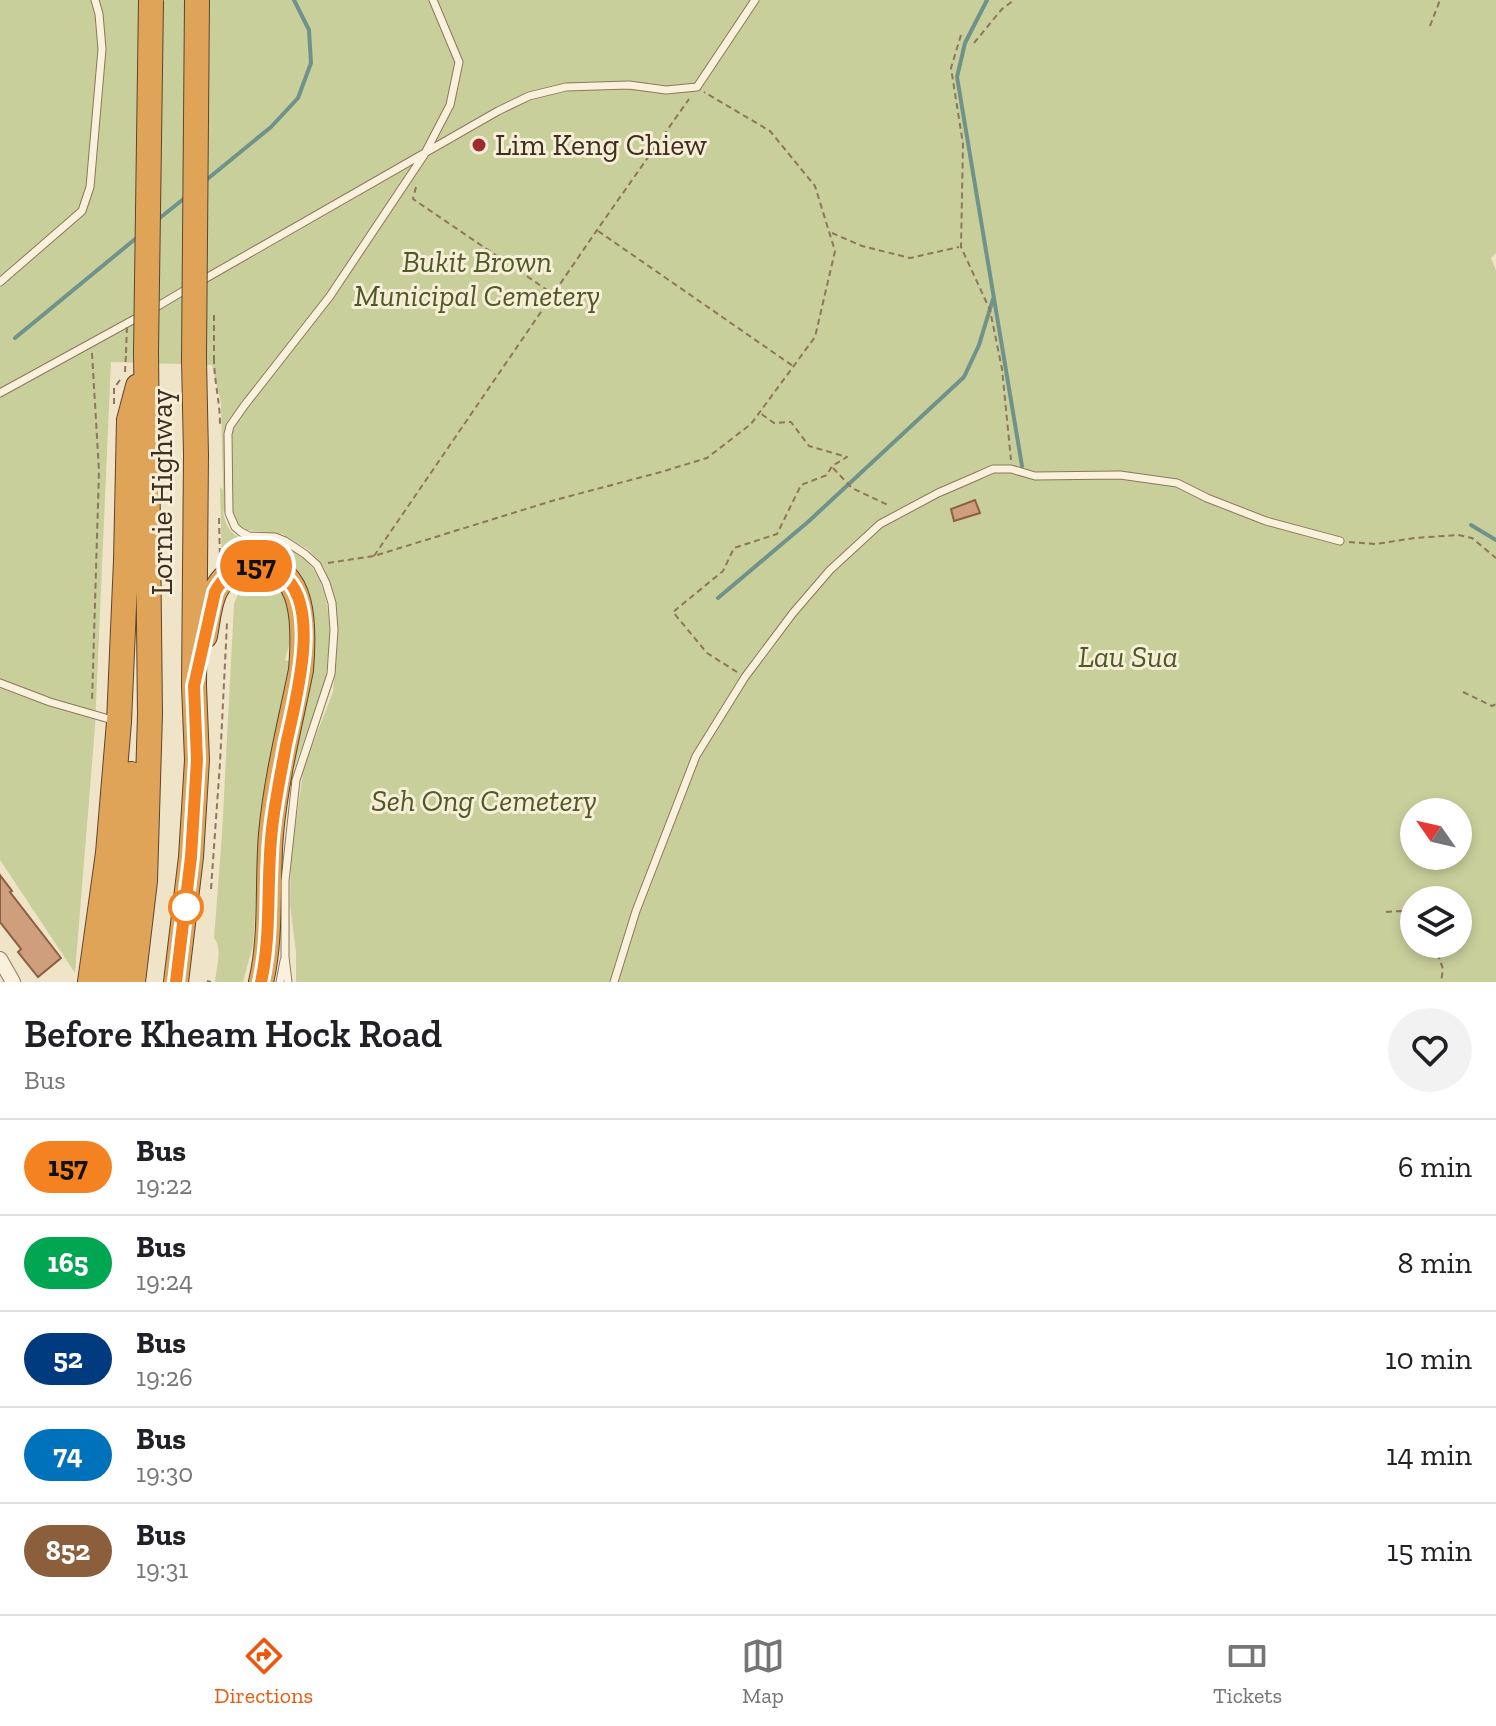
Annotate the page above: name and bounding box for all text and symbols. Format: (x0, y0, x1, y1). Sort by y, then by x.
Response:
place label: Lim Keng Chiew (495, 127, 707, 163)
marker: Lim Keng Chiew (470, 136, 488, 154)
park label: Bukit Brown Municipal Cemetery (354, 244, 600, 314)
street label: Lornie Highway (144, 388, 180, 595)
line badge: 157 (210, 540, 302, 592)
text: 157 (236, 549, 276, 582)
park label: Lau Sua (1078, 639, 1178, 675)
park label: Seh Ong Cemetery (371, 783, 597, 819)
north arrow (1400, 798, 1472, 870)
map controls (1400, 798, 1472, 958)
button: layers (1400, 886, 1472, 958)
unlabelled marker (169, 890, 203, 924)
button: heart (1388, 1008, 1472, 1092)
text: Before Kheam Hock Road (24, 1011, 442, 1057)
text: Bus (24, 1064, 66, 1096)
text: Bus (136, 1133, 186, 1169)
text: 6 min (1398, 1149, 1472, 1185)
text: 157 (48, 1150, 88, 1183)
text: 19:22 (136, 1169, 192, 1201)
text: Bus (136, 1229, 186, 1265)
text: 8 min (1398, 1245, 1472, 1281)
text: 165 (48, 1246, 88, 1279)
text: 19:24 (136, 1265, 193, 1297)
text: Bus (136, 1325, 186, 1361)
text: 10 min (1385, 1341, 1472, 1377)
text: 52 (53, 1342, 83, 1375)
text: 19:26 (136, 1361, 193, 1393)
text: Bus (136, 1421, 186, 1457)
text: 14 min (1386, 1437, 1472, 1473)
text: 74 (53, 1438, 83, 1471)
text: 19:30 (136, 1457, 193, 1489)
text: Bus (136, 1517, 186, 1553)
text: 15 min (1387, 1533, 1472, 1569)
text: 852 (46, 1534, 90, 1567)
text: 19:31 (136, 1553, 188, 1585)
tab: Directions (214, 1634, 313, 1709)
tab: Map (741, 1634, 785, 1709)
tab: Tickets (1213, 1634, 1282, 1709)

